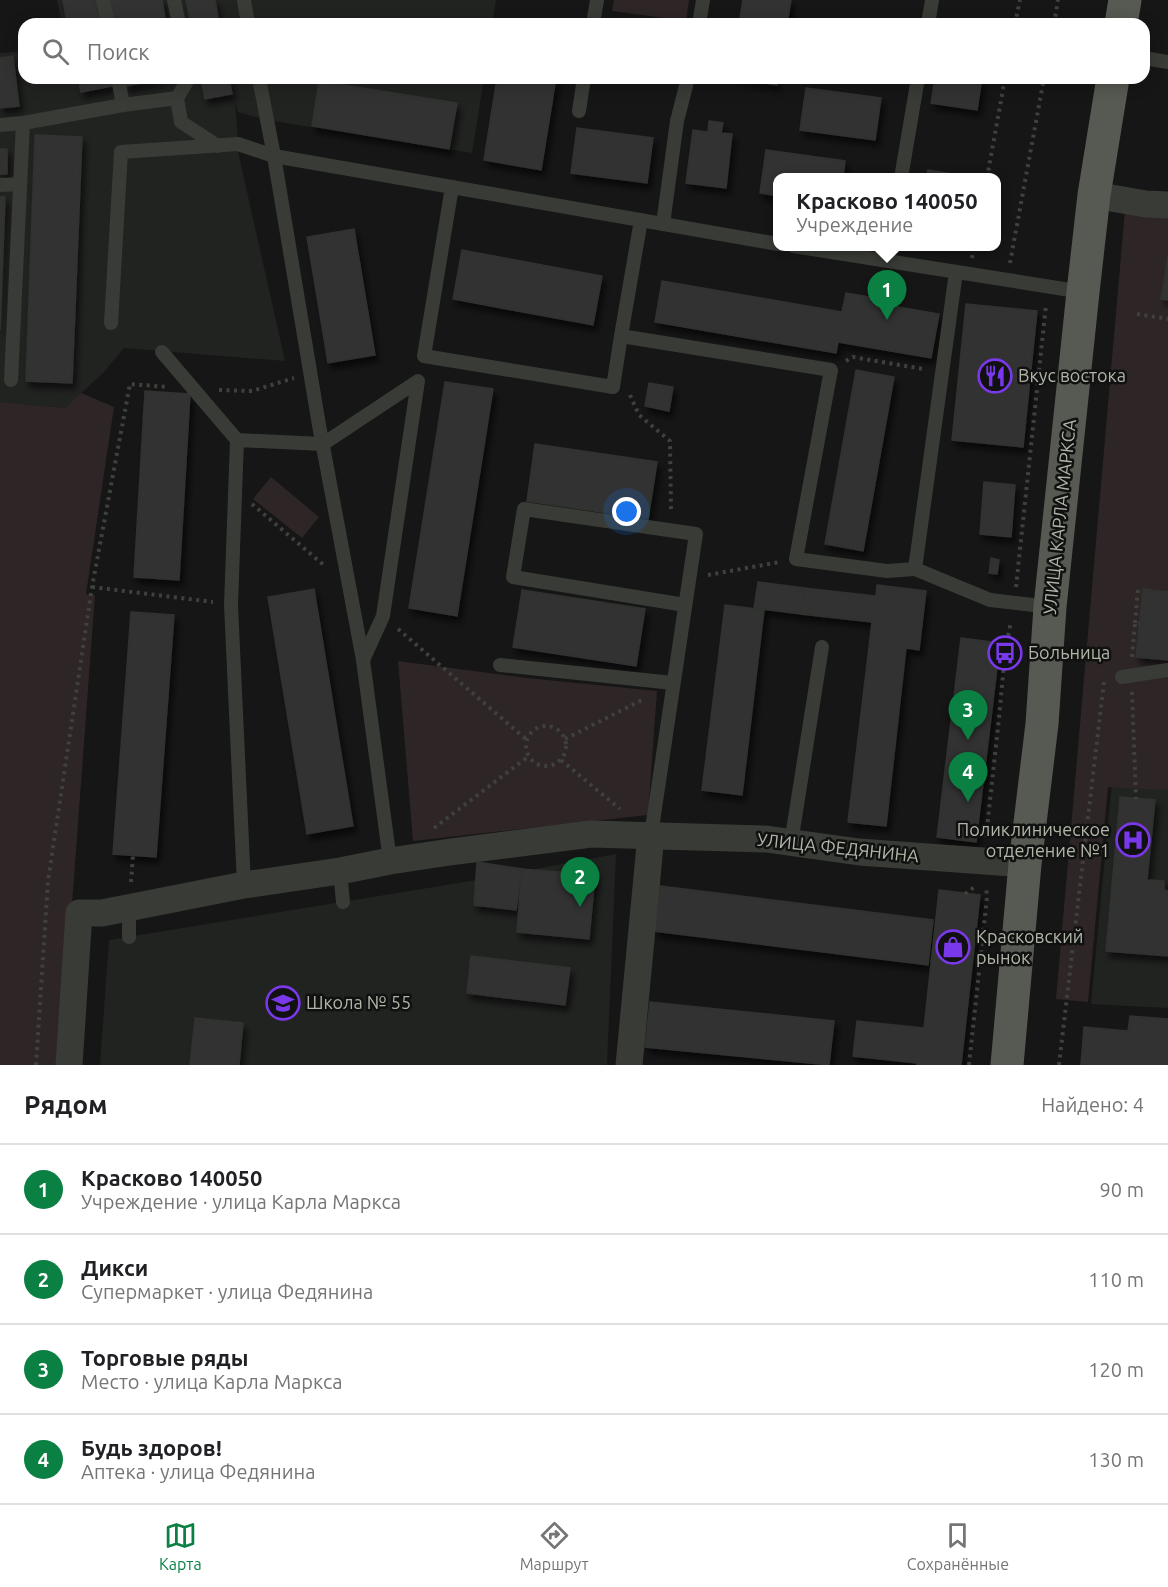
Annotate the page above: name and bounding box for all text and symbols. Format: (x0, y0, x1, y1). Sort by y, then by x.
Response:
search box (18, 18, 1150, 84)
icon: search (39, 35, 72, 68)
text: Поиск (87, 39, 150, 64)
popup (773, 173, 1001, 251)
text: Красково 140050 (796, 188, 978, 213)
text: Учреждение (796, 213, 913, 236)
pin: 1 (868, 270, 906, 320)
restaurant icon: Вкус востока (977, 358, 1013, 394)
place label: Вкус востока (1018, 365, 1126, 385)
street label: УЛИЦА КАРЛА МАРКСА (1039, 418, 1079, 616)
your location (612, 497, 641, 526)
bus stop icon: Больница (987, 635, 1023, 671)
place label: Больница (1028, 642, 1110, 662)
pin: 3 (948, 690, 988, 740)
pin: 4 (948, 752, 988, 802)
place label: Поликлиническое отделение №1 (957, 819, 1110, 860)
hospital icon: Поликлиническое отделение №1 (1115, 822, 1151, 858)
street label: УЛИЦА ФЕДЯНИНА (756, 829, 920, 865)
pin: 2 (560, 858, 600, 907)
place label: Красковский рынок (976, 926, 1083, 967)
shop icon: Красковский рынок (935, 929, 971, 965)
school or university icon: Школа № 55 (265, 985, 301, 1021)
place label: Школа № 55 (306, 992, 411, 1012)
text: Рядом (24, 1090, 108, 1119)
text: Найдено: 4 (1041, 1093, 1144, 1116)
text: Красково 140050 (81, 1165, 262, 1190)
text: 1 (38, 1178, 49, 1201)
text: 90 m (1100, 1178, 1144, 1201)
text: Учреждение · улица Карла Маркса (81, 1190, 401, 1213)
text: Дикси (81, 1255, 148, 1280)
text: 2 (38, 1268, 49, 1291)
text: 110 m (1088, 1268, 1144, 1291)
text: Супермаркет · улица Федянина (81, 1280, 373, 1303)
text: Торговые ряды (81, 1345, 248, 1370)
text: 3 (38, 1358, 49, 1381)
text: 120 m (1088, 1358, 1144, 1381)
text: Место · улица Карла Маркса (81, 1370, 343, 1393)
text: Будь здоров! (81, 1435, 222, 1460)
text: 4 (38, 1448, 49, 1471)
text: 130 m (1088, 1448, 1144, 1471)
text: Аптека · улица Федянина (81, 1460, 316, 1483)
tab: Карта (159, 1519, 202, 1573)
tab: Маршрут (520, 1519, 589, 1573)
tab: Сохранённые (907, 1519, 1009, 1573)

